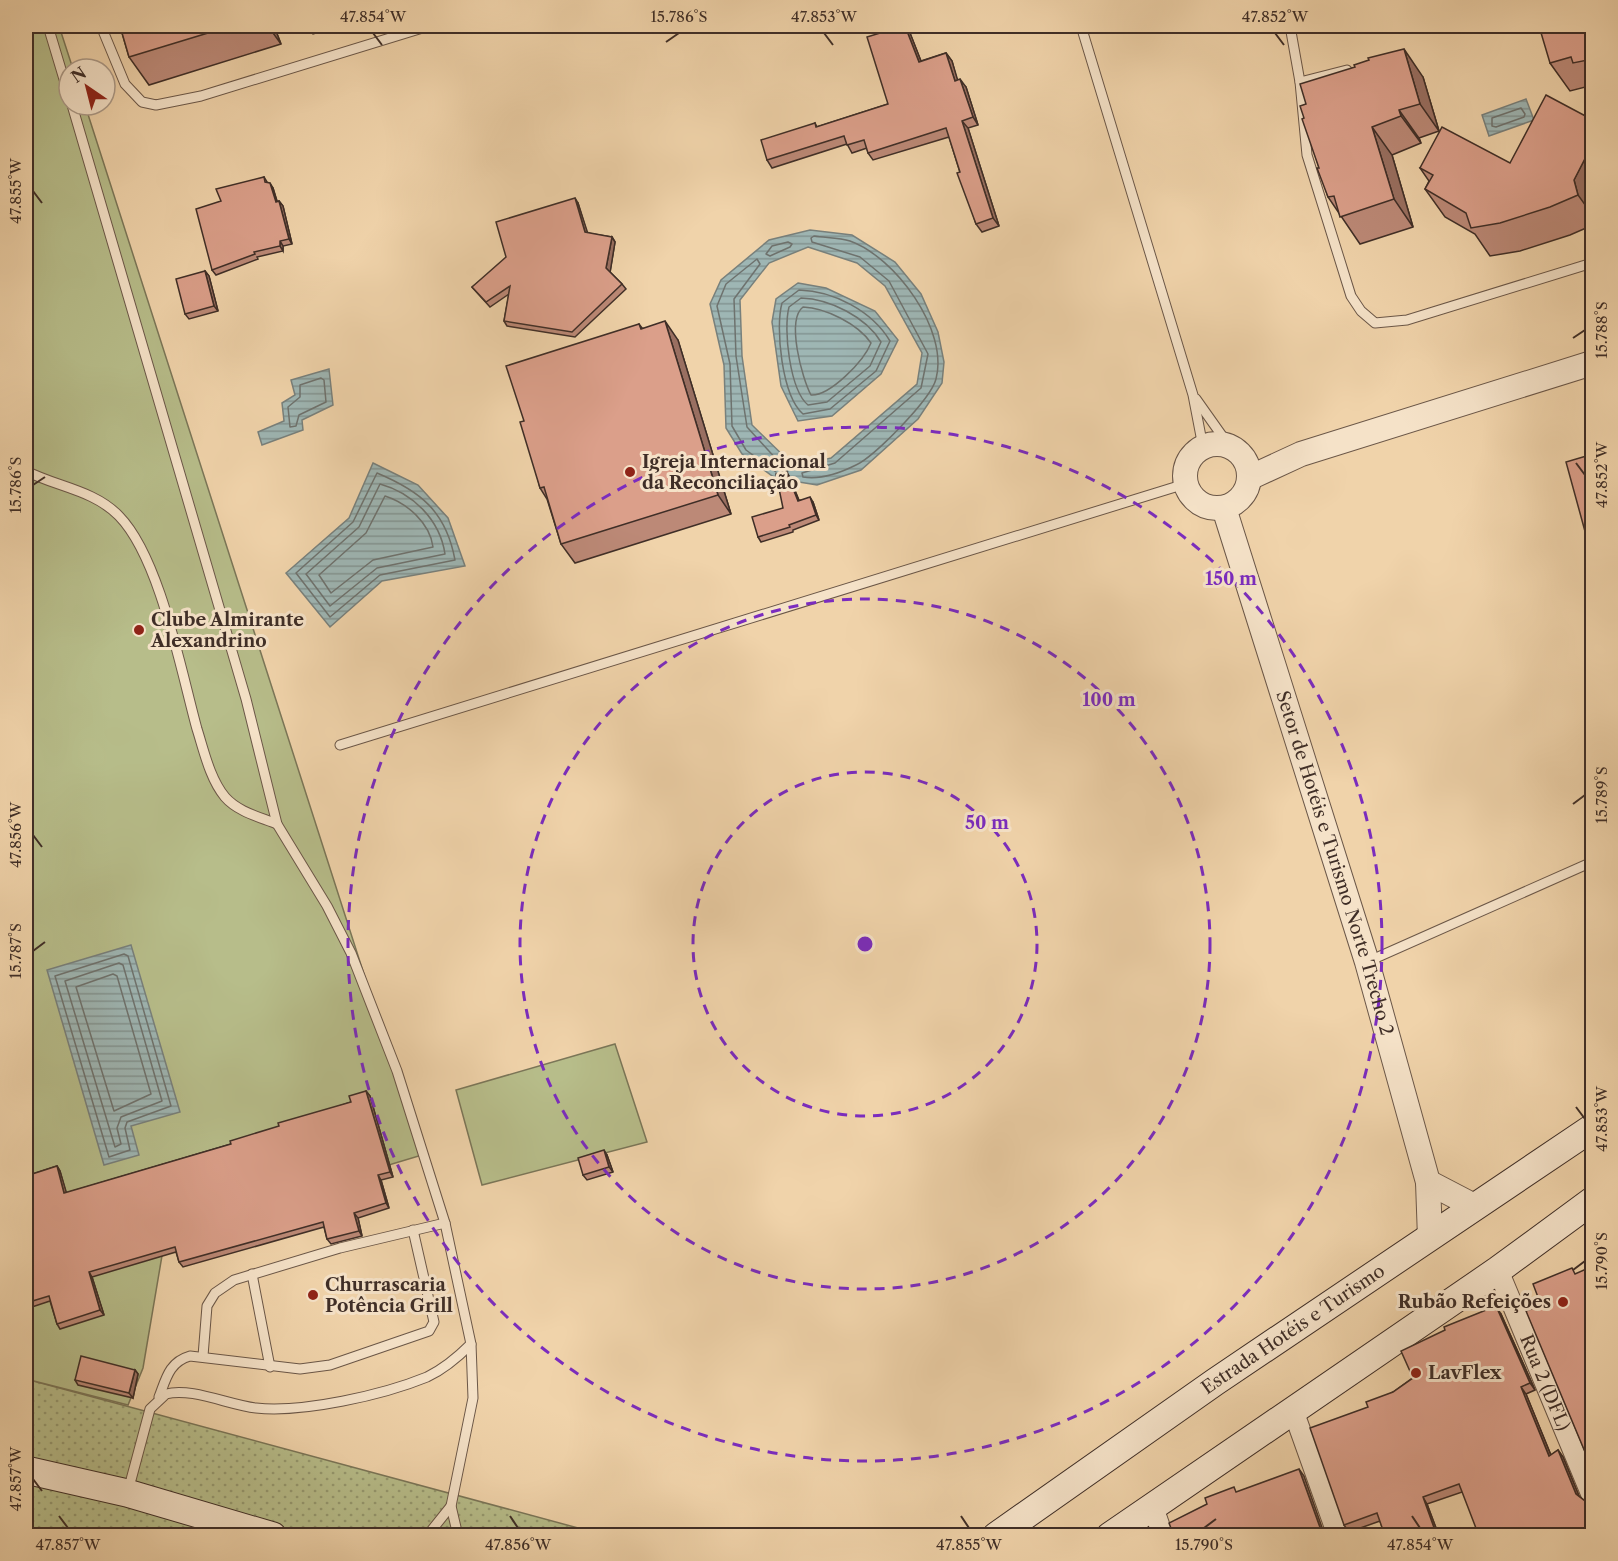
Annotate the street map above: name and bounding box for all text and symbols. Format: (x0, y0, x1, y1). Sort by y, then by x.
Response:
text: 47.854°W (340, 7, 407, 26)
text: 15.786°S (651, 7, 707, 26)
text: 47.853°W (791, 7, 858, 26)
text: 47.852°W (1242, 7, 1309, 26)
north arrow (57, 57, 117, 117)
text: N (67, 62, 90, 87)
text: 47.855°W (6, 158, 25, 224)
text: 15.788°S (1592, 301, 1611, 359)
text: 47.852°W (1592, 441, 1611, 508)
place label: Igreja Internacional da Reconciliação (642, 451, 826, 494)
text: 15.786°S (6, 457, 25, 513)
marker: Igreja Internacional da Reconciliação (623, 465, 637, 479)
text: 150 m (1205, 568, 1257, 590)
place label: Clube Almirante Alexandrino (150, 609, 304, 652)
marker: Clube Almirante Alexandrino (132, 623, 146, 637)
street label: Setor de Hotéis e Turismo Norte Trecho 2 (1271, 688, 1398, 1038)
text: 100 m (1082, 689, 1136, 711)
text: 15.789°S (1592, 766, 1611, 824)
text: 47.856°W (6, 801, 25, 868)
text: 50 m (965, 812, 1009, 834)
text: 15.787°S (6, 923, 25, 979)
centre of rings (855, 934, 875, 954)
text: 47.853°W (1592, 1085, 1611, 1152)
text: 15.790°S (1592, 1232, 1611, 1290)
street label: Estrada Hotéis e Turismo (1197, 1260, 1389, 1399)
place label: Churrascaria Potência Grill (325, 1274, 453, 1317)
marker: Churrascaria Potência Grill (306, 1288, 320, 1302)
place label: Rubão Refeições (1398, 1291, 1551, 1313)
marker: Rubão Refeições (1556, 1295, 1570, 1309)
street label: Rua 2 (DFL) (1515, 1331, 1575, 1434)
place label: LavFlex (1428, 1362, 1502, 1384)
marker: LavFlex (1409, 1366, 1423, 1380)
text: 47.857°W (6, 1446, 25, 1512)
text: 47.857°W (35, 1535, 101, 1554)
text: 47.856°W (485, 1535, 552, 1554)
text: 47.855°W (936, 1535, 1002, 1554)
text: 15.790°S (1175, 1535, 1233, 1554)
text: 47.854°W (1387, 1535, 1454, 1554)

